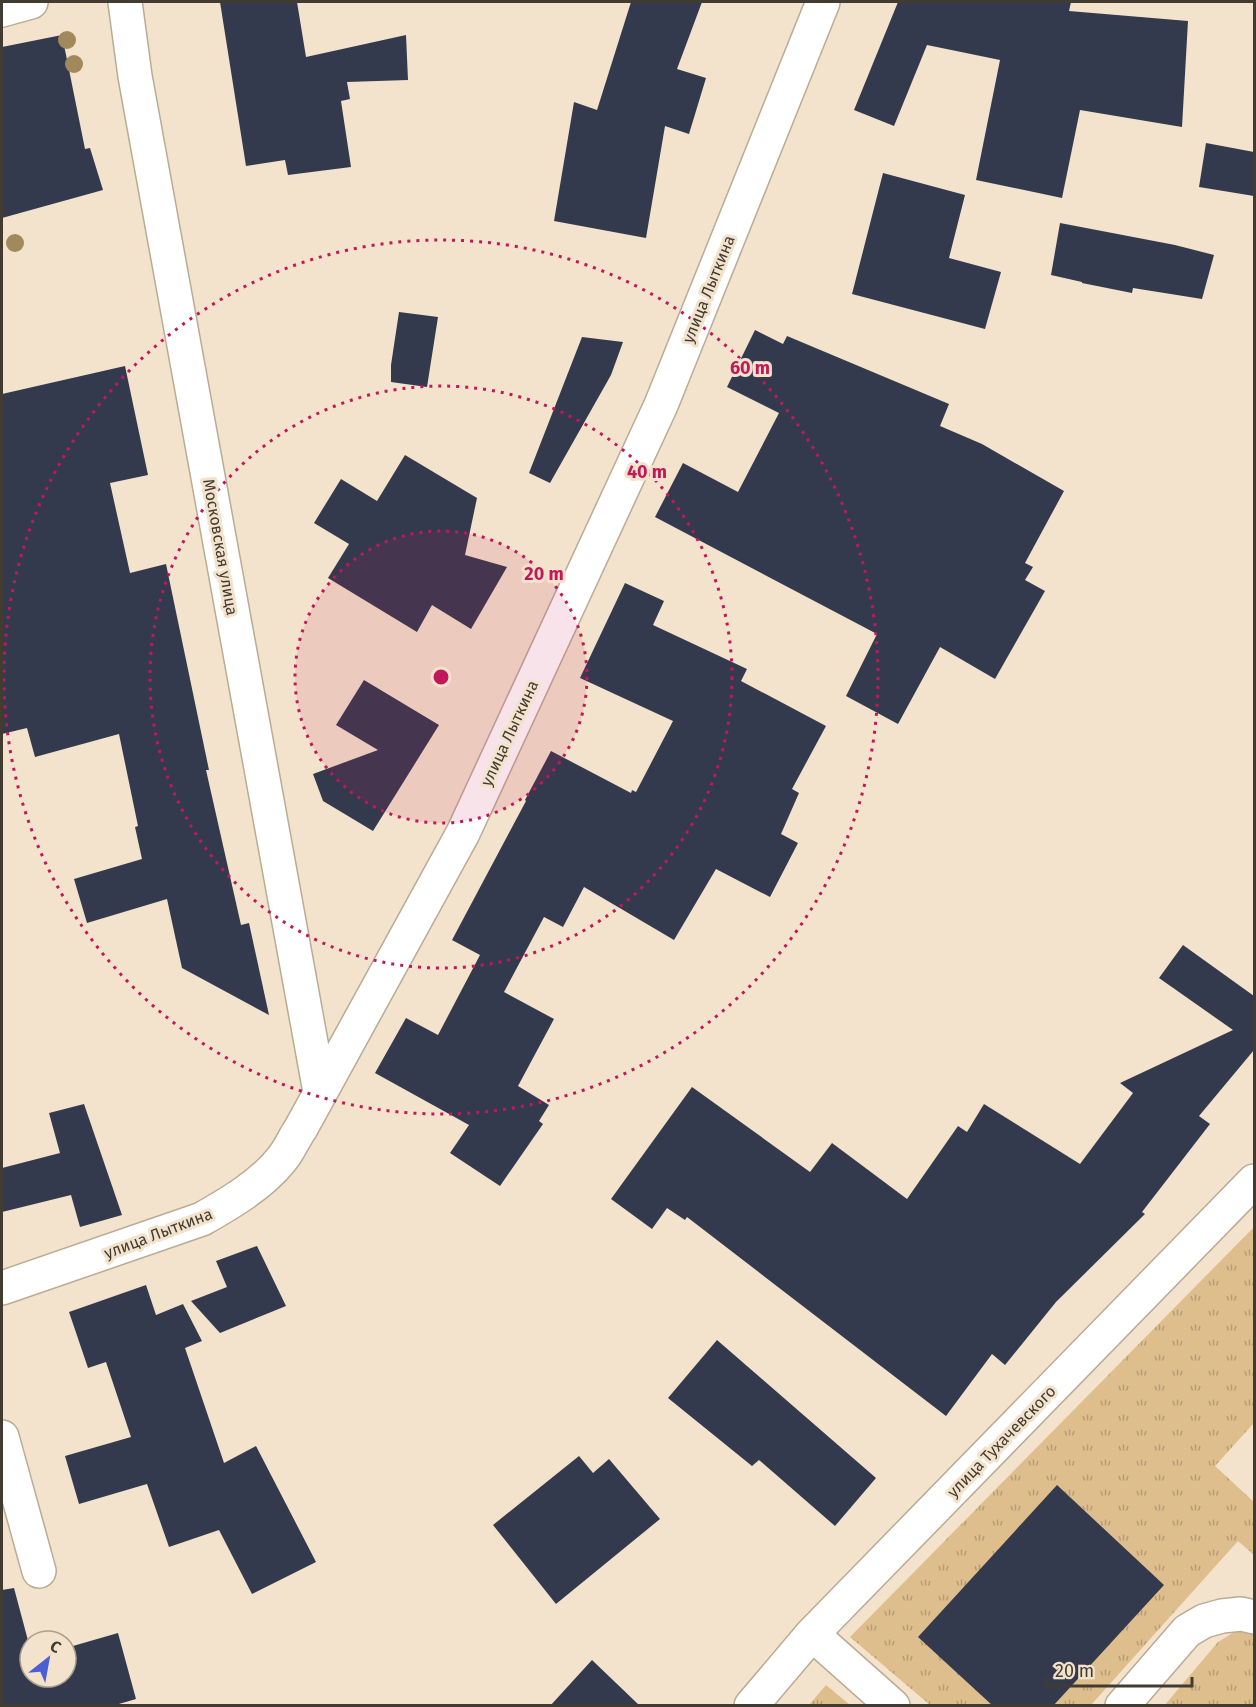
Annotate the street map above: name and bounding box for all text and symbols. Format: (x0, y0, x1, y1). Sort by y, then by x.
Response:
street label: улица Лыткина (678, 233, 739, 346)
text: 60 m (730, 357, 770, 379)
text: 40 m (627, 461, 667, 483)
street label: Московская улица (199, 478, 242, 617)
text: 20 m (524, 563, 564, 585)
centre of rings (431, 667, 451, 687)
street label: улица Лыткина (477, 677, 542, 789)
street label: улица Лыткина (101, 1204, 215, 1263)
street label: улица Тухачевского (943, 1382, 1060, 1501)
north arrow (18, 1629, 78, 1689)
text: С (47, 1636, 65, 1657)
scale bar (1046, 1650, 1192, 1688)
text: 20 m (1055, 1660, 1094, 1682)

